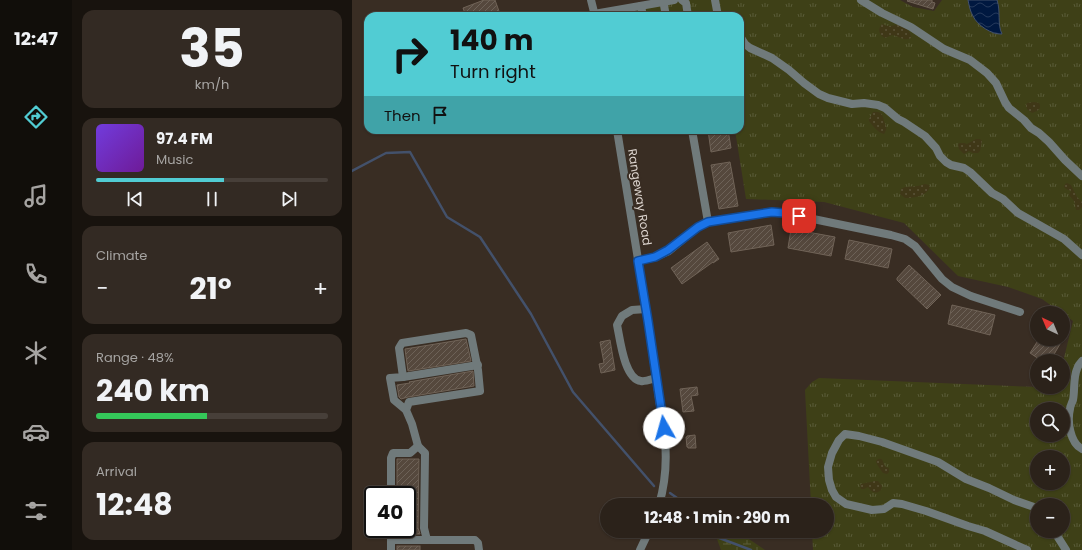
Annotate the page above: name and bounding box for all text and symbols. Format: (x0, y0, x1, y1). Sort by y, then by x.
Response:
text: 35 (179, 12, 245, 85)
text: 140 m (450, 21, 533, 60)
text: 12:47 (14, 26, 58, 51)
icon: right (384, 28, 436, 80)
text: Turn right (450, 59, 536, 84)
text: km/h (195, 75, 229, 94)
icon: directions (22, 103, 50, 131)
icon: arrive (429, 104, 451, 126)
text: Then (384, 105, 421, 126)
text: 97.4 FM (156, 128, 213, 149)
street label: Rangeway Road (624, 147, 656, 247)
text: Music (156, 150, 193, 169)
icon: music (22, 182, 50, 210)
icon: previous (124, 188, 146, 210)
icon: pause (201, 188, 223, 210)
icon: next (278, 188, 300, 210)
pin (782, 199, 816, 233)
icon: arrive (788, 205, 810, 227)
text: Climate (96, 246, 147, 265)
icon: phone (22, 260, 50, 288)
text: 21° (189, 267, 232, 310)
text: − (96, 273, 108, 304)
text: + (313, 273, 328, 304)
north arrow (1030, 306, 1070, 346)
map controls (1030, 306, 1070, 538)
icon: climate (22, 339, 50, 367)
text: Range · 48% (96, 348, 174, 367)
button: sound (1030, 354, 1070, 394)
text: 240 km (96, 369, 210, 412)
button: search (1030, 402, 1070, 442)
position arrow (643, 407, 685, 449)
icon: car (22, 418, 50, 446)
button: + (1030, 450, 1070, 490)
text: Arrival (96, 462, 137, 481)
text: 12:48 (96, 483, 173, 526)
speed limit sign: 40 (364, 486, 416, 538)
icon: filters (22, 497, 50, 525)
button: − (1030, 498, 1070, 538)
text: 12:48 · 1 min · 290 m (644, 507, 790, 528)

